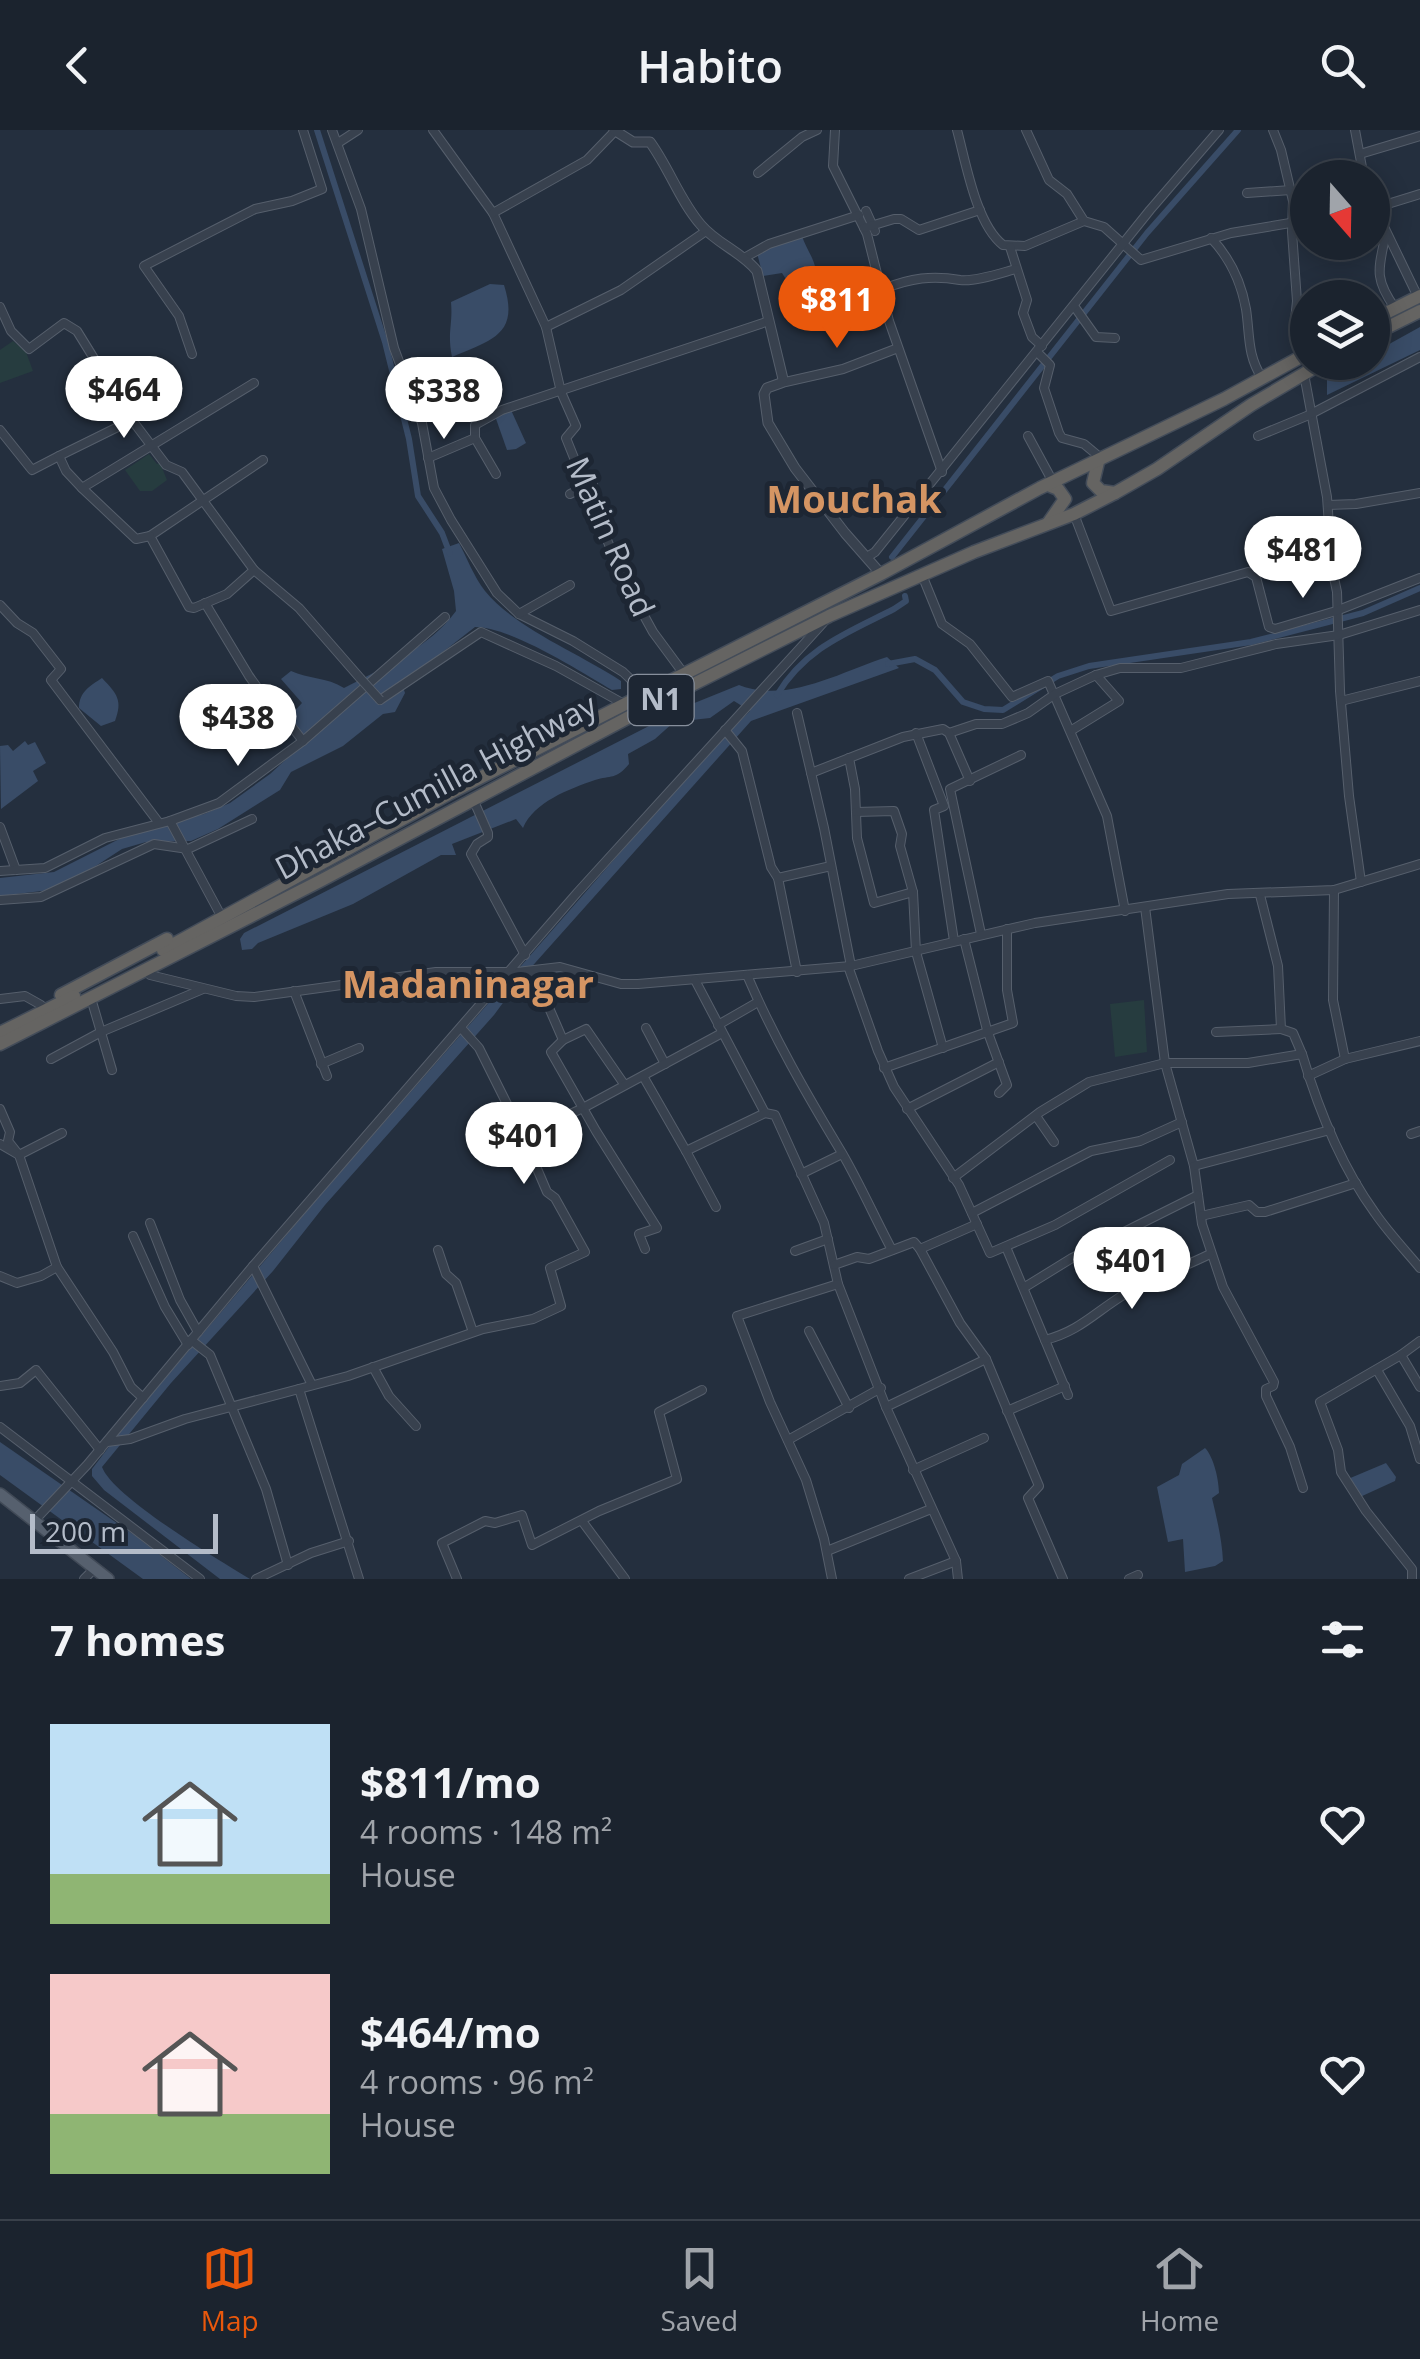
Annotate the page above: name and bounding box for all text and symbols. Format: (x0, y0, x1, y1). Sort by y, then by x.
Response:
text: Habito (637, 35, 783, 96)
icon: back (50, 38, 105, 93)
icon: search (1315, 38, 1370, 93)
north arrow (1290, 160, 1390, 260)
map controls (1290, 160, 1390, 380)
pin: $811 (778, 266, 896, 351)
text: $811 (800, 277, 874, 320)
button: layers (1290, 280, 1390, 380)
pin: $464 (65, 356, 183, 441)
pin: $338 (385, 357, 503, 442)
text: $464 (87, 367, 161, 410)
text: $338 (407, 368, 481, 411)
street label: Matin Road (557, 450, 666, 623)
district label: Mouchak (766, 472, 942, 524)
pin: $481 (1244, 516, 1362, 601)
text: $481 (1266, 527, 1340, 570)
road number: N1 (628, 675, 694, 725)
street label: Dhaka–Cumilla Highway (267, 682, 604, 889)
pin: $438 (179, 684, 297, 769)
text: $438 (201, 695, 275, 738)
district label: Madaninagar (342, 957, 594, 1009)
pin: $401 (465, 1102, 583, 1187)
text: $401 (487, 1113, 561, 1156)
pin: $401 (1073, 1227, 1191, 1312)
text: $401 (1095, 1238, 1169, 1281)
scale bar (30, 1509, 218, 1554)
text: 200 m (45, 1512, 126, 1550)
text: 7 homes (50, 1611, 225, 1668)
icon: filters (1315, 1612, 1370, 1667)
text: $811/mo (360, 1753, 541, 1810)
icon: home (130, 1764, 250, 1884)
icon: heart (1315, 1797, 1370, 1852)
text: 4 rooms · 148 m² (360, 1810, 612, 1853)
text: House (360, 1853, 456, 1896)
text: $464/mo (360, 2003, 541, 2060)
icon: home (130, 2014, 250, 2134)
icon: heart (1315, 2047, 1370, 2102)
text: 4 rooms · 96 m² (360, 2060, 594, 2103)
text: House (360, 2103, 456, 2146)
tab: Map (201, 2241, 259, 2339)
tab: Saved (660, 2241, 738, 2339)
tab: Home (1140, 2241, 1219, 2339)

